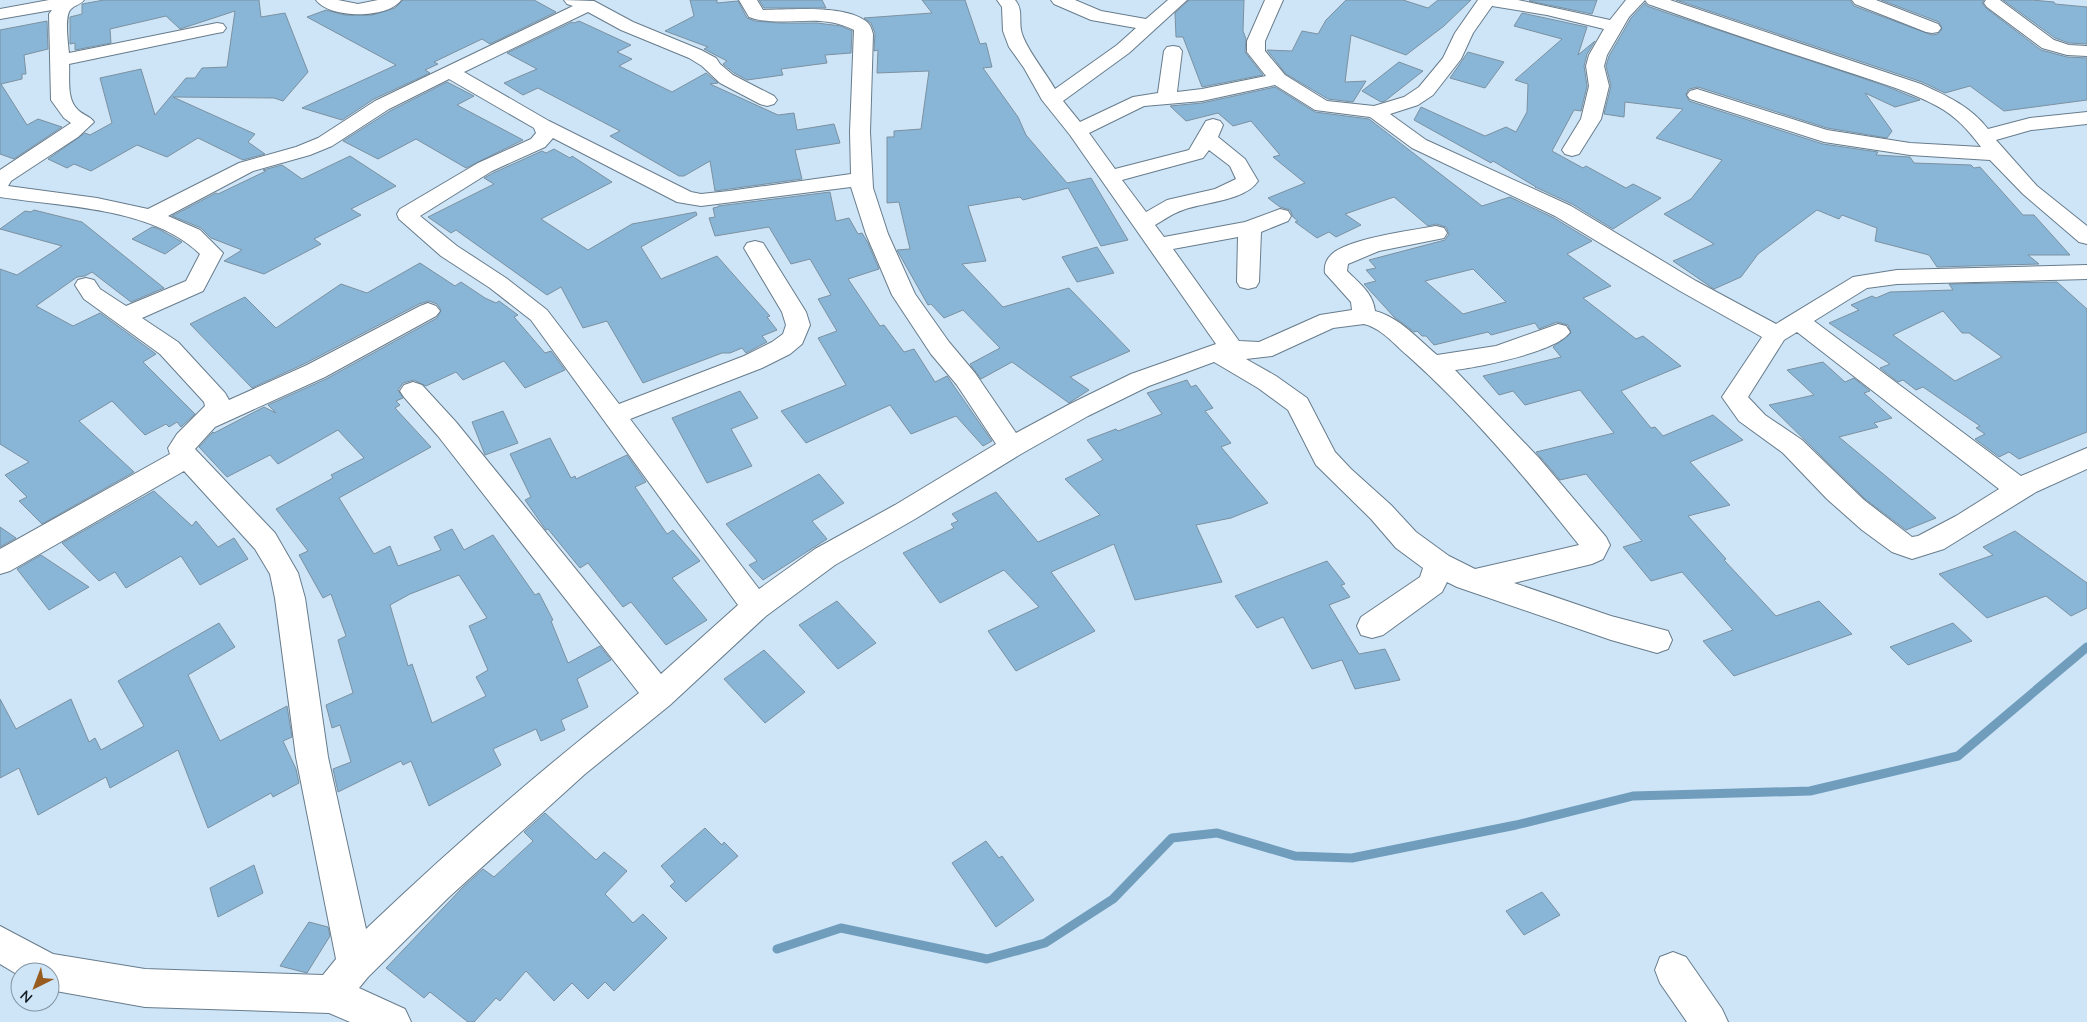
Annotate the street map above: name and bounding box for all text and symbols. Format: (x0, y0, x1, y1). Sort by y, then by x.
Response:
north arrow (10, 962, 60, 1012)
text: N (16, 986, 36, 1007)

